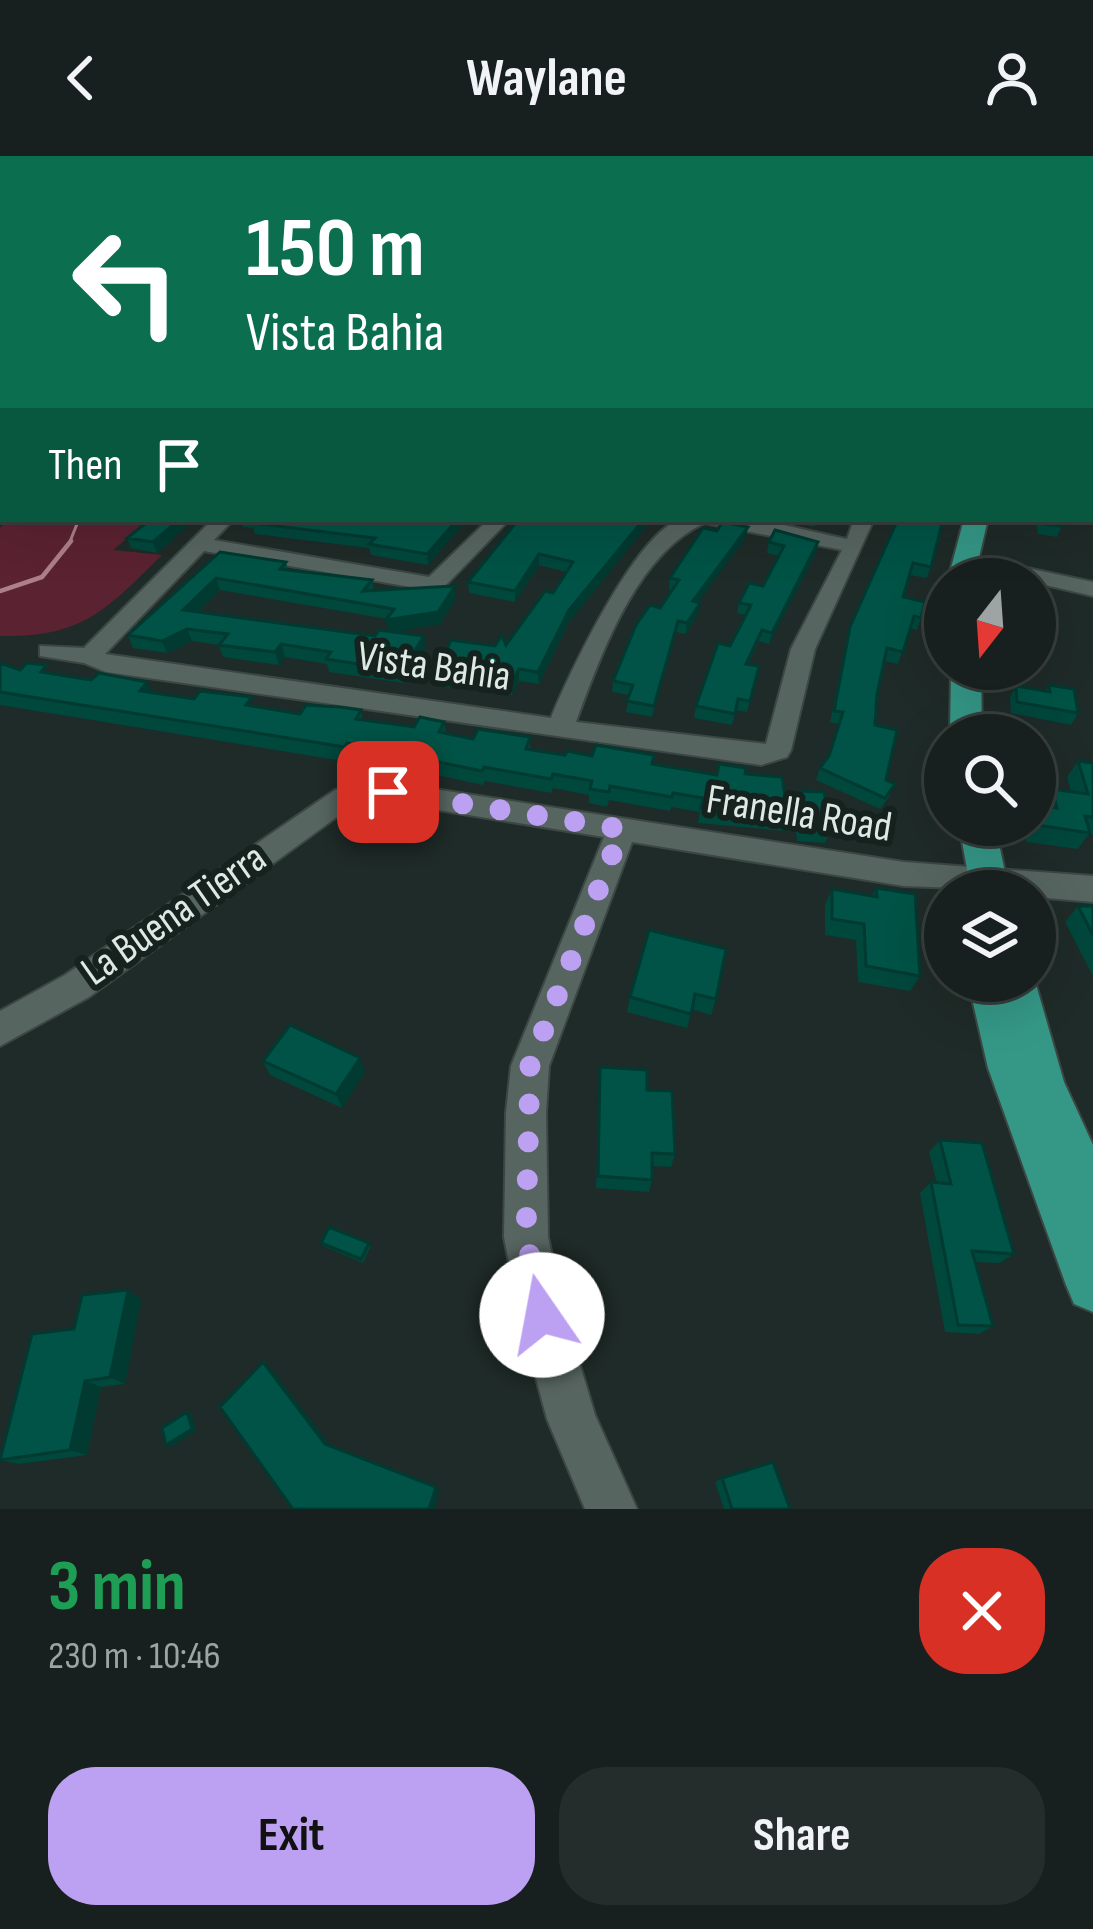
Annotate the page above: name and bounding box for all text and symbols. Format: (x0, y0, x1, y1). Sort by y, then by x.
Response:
icon: back (48, 45, 114, 111)
icon: person (979, 45, 1045, 111)
text: Waylane (466, 46, 627, 111)
text: 150 m (246, 199, 425, 300)
icon: left (48, 204, 204, 360)
text: Vista Bahia (246, 301, 444, 366)
icon: arrive (146, 432, 212, 498)
text: Then (48, 438, 122, 493)
north arrow (924, 558, 1056, 690)
map controls (924, 558, 1056, 1002)
street label: Vista Bahia (354, 631, 514, 703)
button: search (924, 714, 1056, 846)
pin (337, 741, 439, 843)
icon: arrive (355, 759, 421, 825)
street label: Franella Road (703, 774, 895, 854)
street label: La Buena Tierra (72, 833, 276, 997)
button: layers (924, 870, 1056, 1002)
position arrow (479, 1252, 605, 1378)
text: 3 min (48, 1544, 186, 1631)
button: close (919, 1548, 1045, 1674)
text: 230 m · 10:46 (48, 1633, 221, 1680)
button: Exit (48, 1767, 535, 1905)
button: Share (559, 1767, 1045, 1905)

